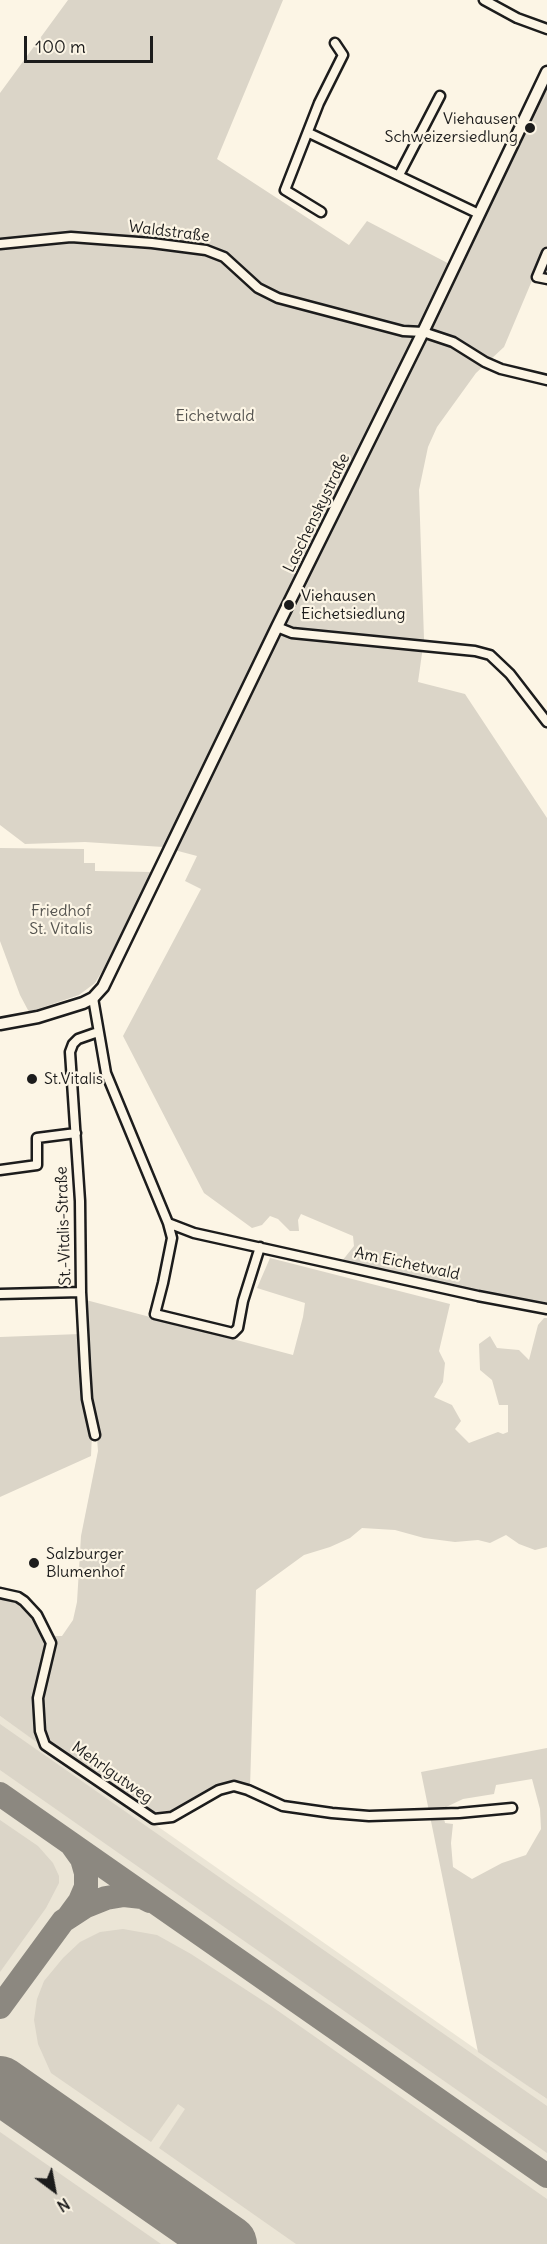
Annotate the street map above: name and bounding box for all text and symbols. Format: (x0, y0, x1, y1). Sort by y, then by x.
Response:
scale bar (27, 24, 156, 62)
text: 100 m (35, 35, 86, 58)
place label: Viehausen Schweizersiedlung (385, 109, 518, 147)
marker: Viehausen Schweizersiedlung (523, 121, 537, 135)
street label: Waldstraße (127, 217, 211, 247)
park label: Eichetwald (175, 406, 255, 426)
street label: Laschenskystraße (280, 450, 354, 576)
place label: Viehausen Eichetsiedlung (301, 586, 405, 624)
marker: Viehausen Eichetsiedlung (282, 598, 296, 612)
park label: Friedhof St. Vitalis (29, 901, 93, 939)
place label: St.Vitalis (44, 1069, 103, 1089)
marker: St.Vitalis (25, 1072, 39, 1086)
street label: St.-Vitalis-Straße (52, 1166, 76, 1286)
street label: Am Eichetwald (353, 1243, 461, 1285)
place label: Salzburger Blumenhof (46, 1544, 125, 1582)
marker: Salzburger Blumenhof (27, 1556, 41, 1570)
street label: Mehrlgutweg (68, 1738, 156, 1808)
north arrow (24, 2160, 84, 2220)
text: N (54, 2194, 74, 2217)

